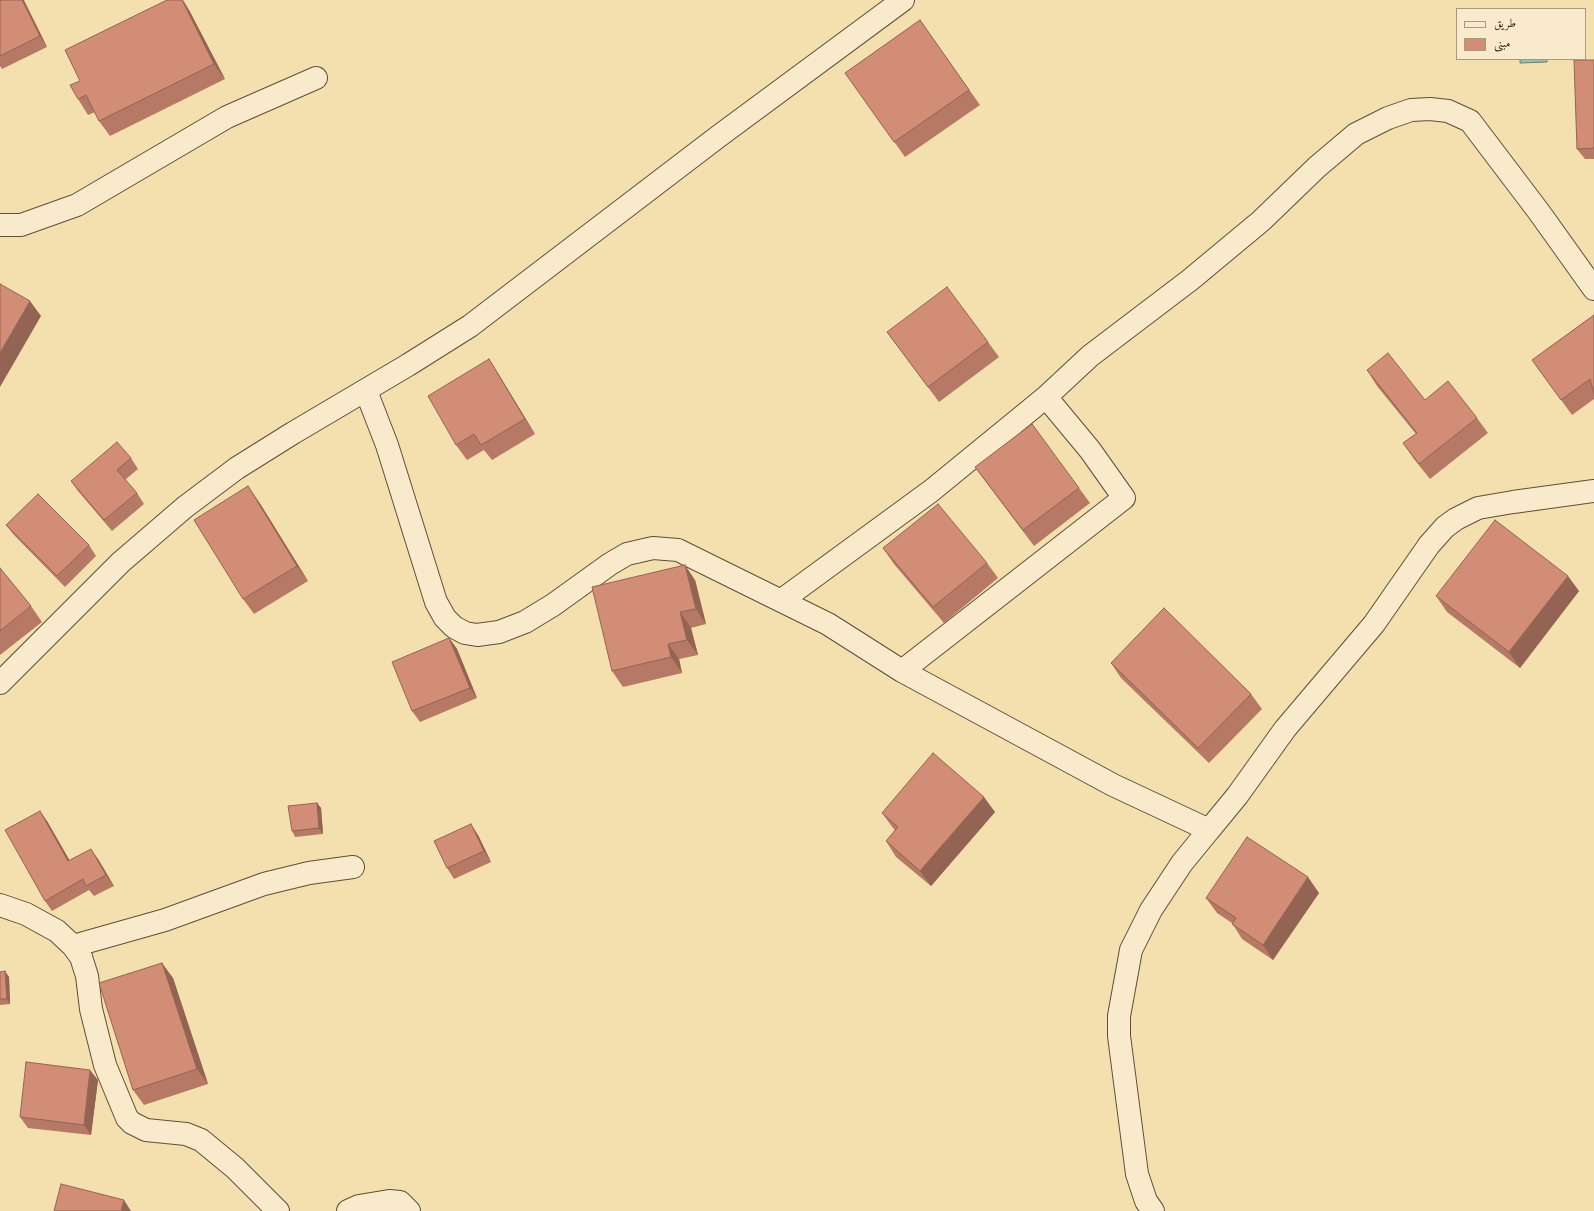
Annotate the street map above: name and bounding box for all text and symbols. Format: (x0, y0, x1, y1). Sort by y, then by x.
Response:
legend (1456, 8, 1586, 60)
text: طريق (1494, 18, 1516, 30)
text: مبنى (1494, 38, 1510, 50)

